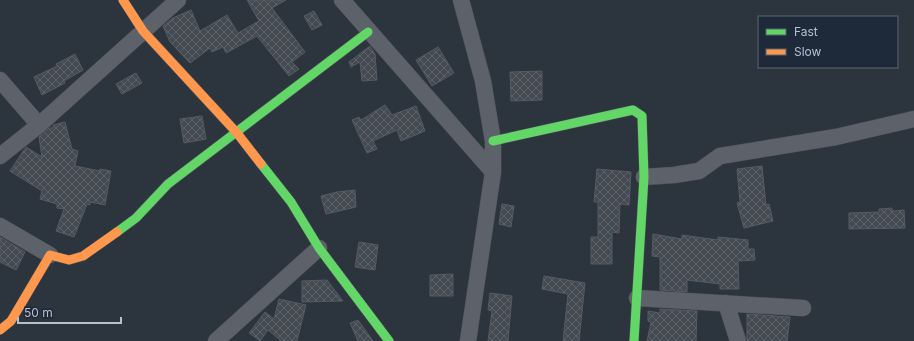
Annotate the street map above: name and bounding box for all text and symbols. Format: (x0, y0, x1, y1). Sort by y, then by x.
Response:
legend (758, 16, 898, 68)
text: Fast (794, 24, 818, 39)
text: Slow (794, 44, 822, 59)
scale bar (18, 299, 121, 325)
text: 50 m (24, 305, 53, 320)

